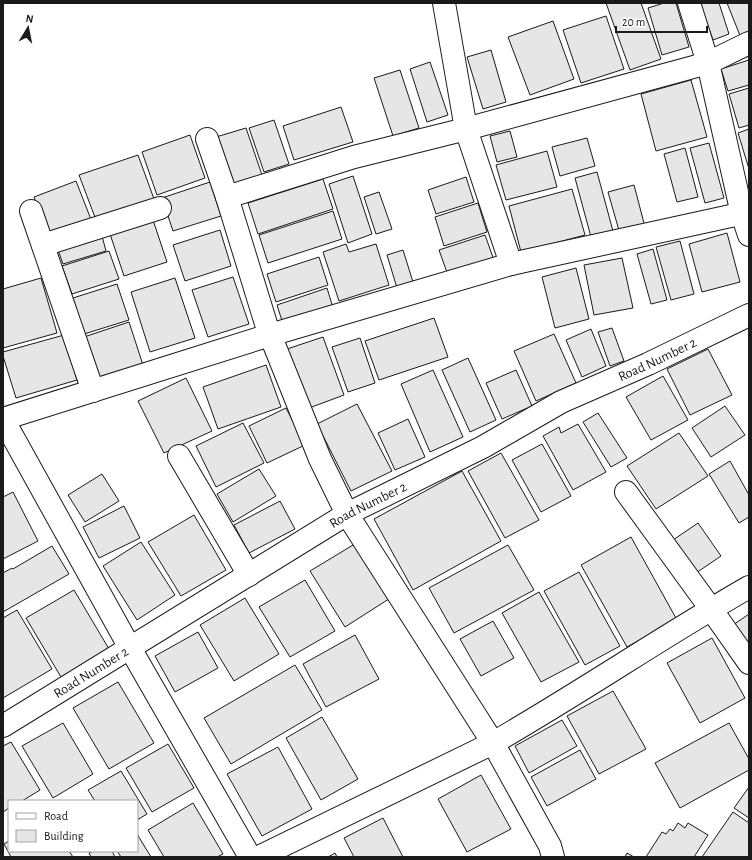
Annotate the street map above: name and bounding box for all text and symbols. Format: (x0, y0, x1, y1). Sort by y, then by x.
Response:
north arrow (8, 8, 48, 48)
scale bar (616, 8, 707, 34)
text: N (25, 13, 34, 25)
text: 20 m (622, 16, 645, 28)
street label: Road Number 2 (616, 336, 699, 384)
street label: Road Number 2 (327, 480, 409, 531)
street label: Road Number 2 (51, 645, 131, 701)
legend (8, 800, 138, 852)
text: Road (44, 810, 68, 822)
text: Building (44, 830, 84, 842)

